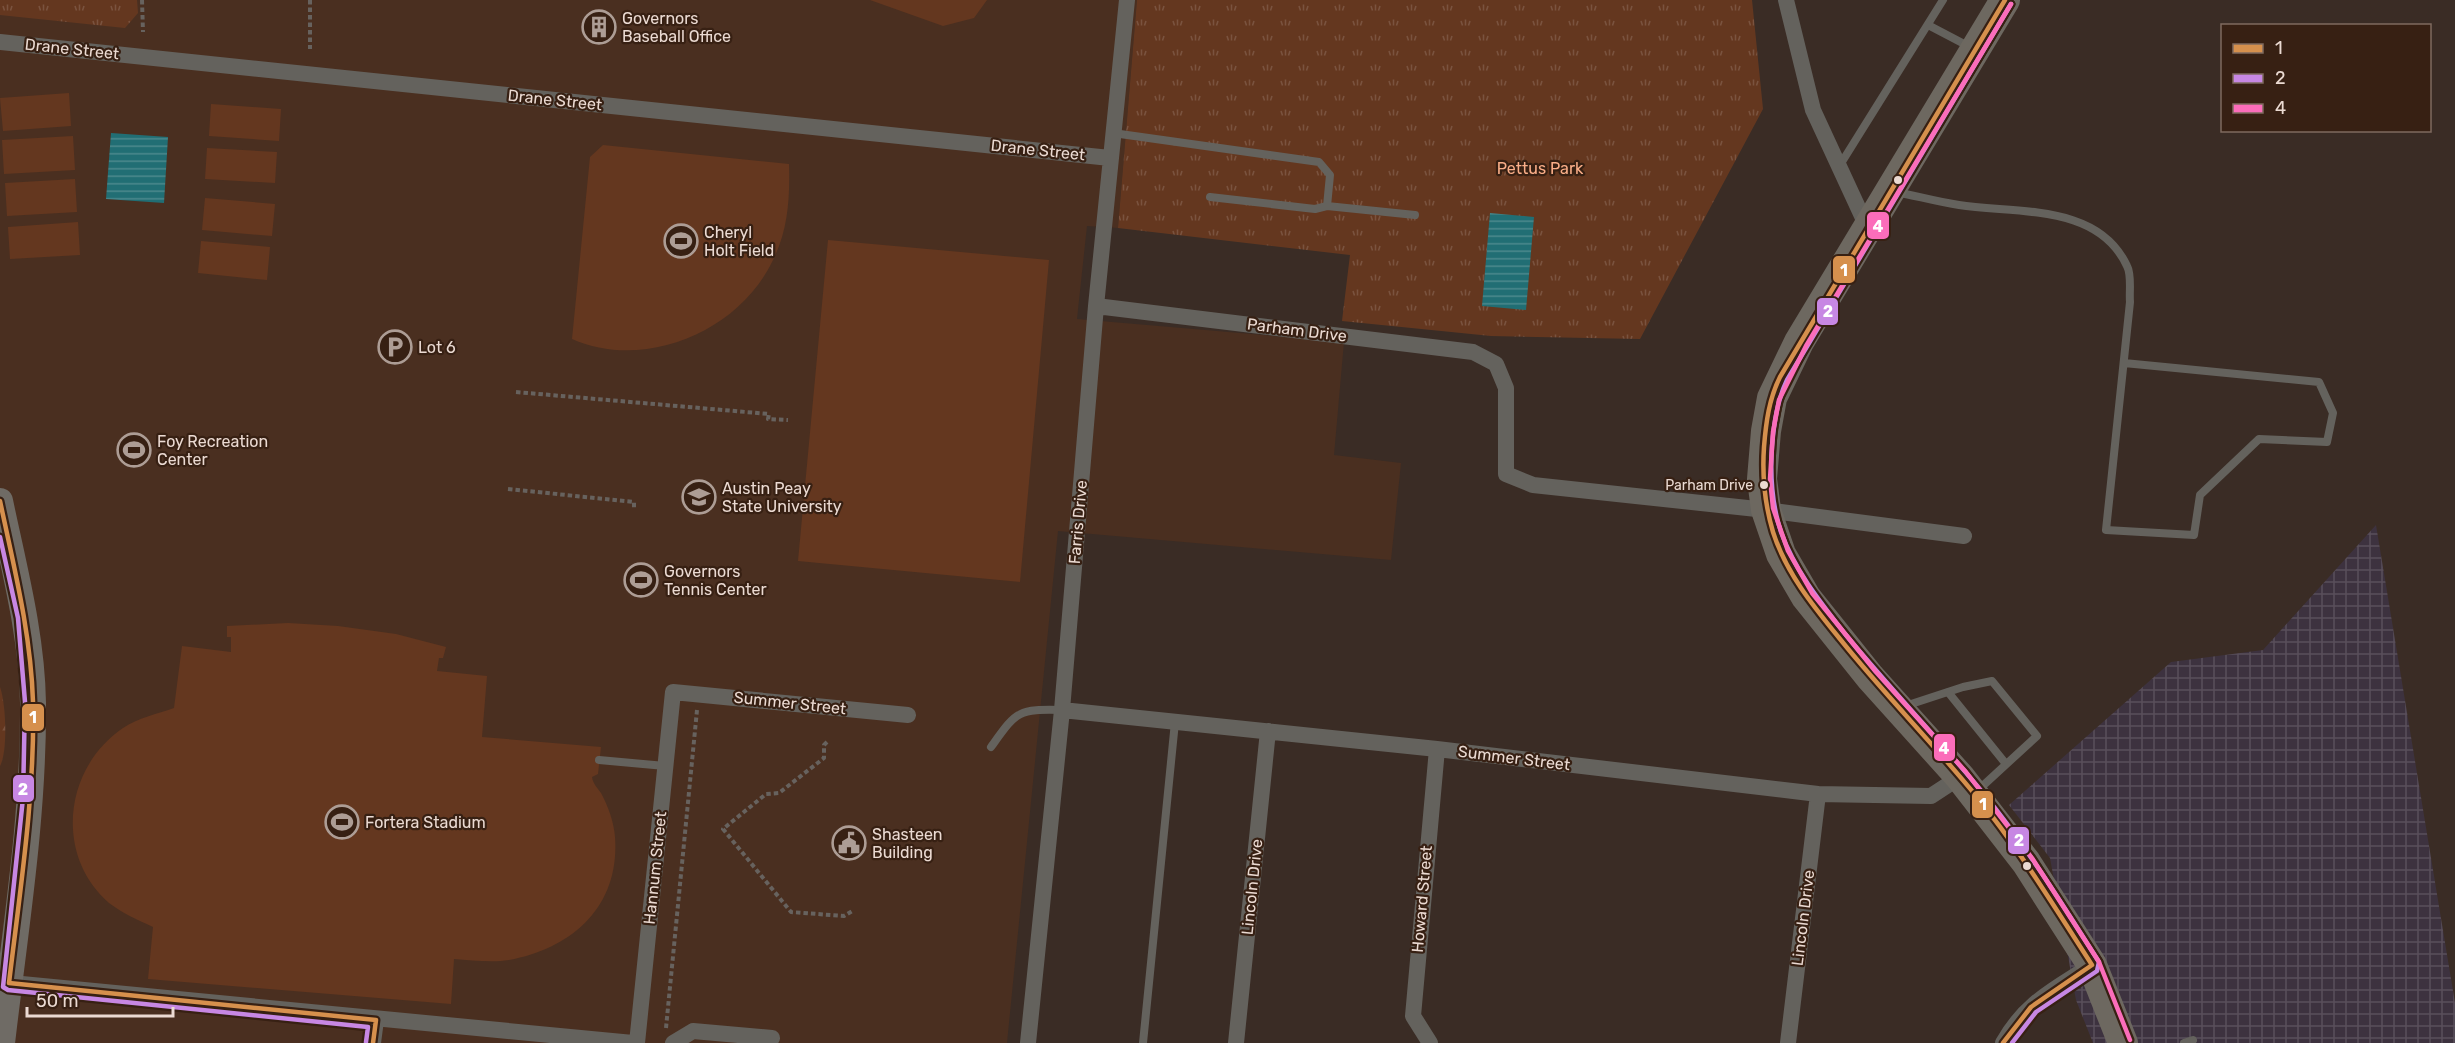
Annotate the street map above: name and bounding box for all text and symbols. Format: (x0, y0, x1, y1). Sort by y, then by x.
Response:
building icon: Governors Baseball Office (581, 9, 617, 45)
place label: Governors Baseball Office (622, 9, 731, 46)
legend (2221, 24, 2431, 132)
street label: Drane Street (24, 35, 120, 63)
text: 1 (2275, 37, 2283, 59)
text: 2 (2275, 67, 2286, 89)
street label: Drane Street (507, 86, 603, 114)
text: 4 (2275, 97, 2286, 119)
street label: Drane Street (990, 136, 1086, 164)
park label: Pettus Park (1497, 159, 1584, 178)
unlabelled marker (1892, 174, 1904, 186)
line badge: 4 (1866, 211, 1890, 240)
text: 4 (1873, 217, 1884, 236)
sports icon: Cheryl Holt Field (663, 223, 699, 259)
place label: Cheryl Holt Field (704, 223, 774, 260)
line badge: 1 (1832, 255, 1856, 284)
text: 1 (1840, 261, 1848, 280)
line badge: 2 (1816, 297, 1839, 326)
text: 2 (1823, 302, 1833, 321)
street label: Parham Drive (1246, 314, 1348, 346)
parking icon: Lot 6 (377, 329, 413, 365)
place label: Lot 6 (418, 338, 456, 357)
sports icon: Foy Recreation Center (116, 432, 152, 468)
place label: Foy Recreation Center (157, 432, 268, 469)
place label: Parham Drive (1665, 477, 1753, 494)
school or university icon: Austin Peay State University (681, 479, 717, 515)
place label: Austin Peay State University (722, 479, 842, 516)
street label: Farris Drive (1065, 479, 1091, 565)
marker: Parham Drive (1758, 479, 1770, 491)
sports icon: Governors Tennis Center (623, 562, 659, 598)
place label: Governors Tennis Center (664, 562, 767, 599)
street label: Summer Street (733, 688, 847, 718)
line badge: 1 (21, 703, 45, 732)
text: 1 (29, 708, 37, 727)
line badge: 4 (1933, 733, 1956, 762)
text: 4 (1939, 739, 1950, 758)
street label: Summer Street (1457, 742, 1571, 774)
line badge: 2 (12, 774, 35, 803)
text: 2 (18, 780, 28, 799)
line badge: 1 (1971, 790, 1994, 819)
text: 1 (1979, 795, 1987, 814)
sports icon: Fortera Stadium (324, 804, 360, 840)
street label: Hannum Street (640, 810, 670, 926)
place label: Fortera Stadium (365, 813, 486, 832)
public building icon: Shasteen Building (831, 825, 867, 861)
place label: Shasteen Building (872, 825, 943, 862)
line badge: 2 (2007, 826, 2030, 855)
text: 2 (2014, 831, 2024, 850)
street label: Lincoln Drive (1238, 838, 1267, 936)
street label: Howard Street (1408, 845, 1436, 953)
unlabelled marker (2021, 860, 2033, 872)
street label: Lincoln Drive (1788, 869, 1818, 967)
scale bar (27, 980, 172, 1018)
text: 50 m (36, 990, 79, 1012)

